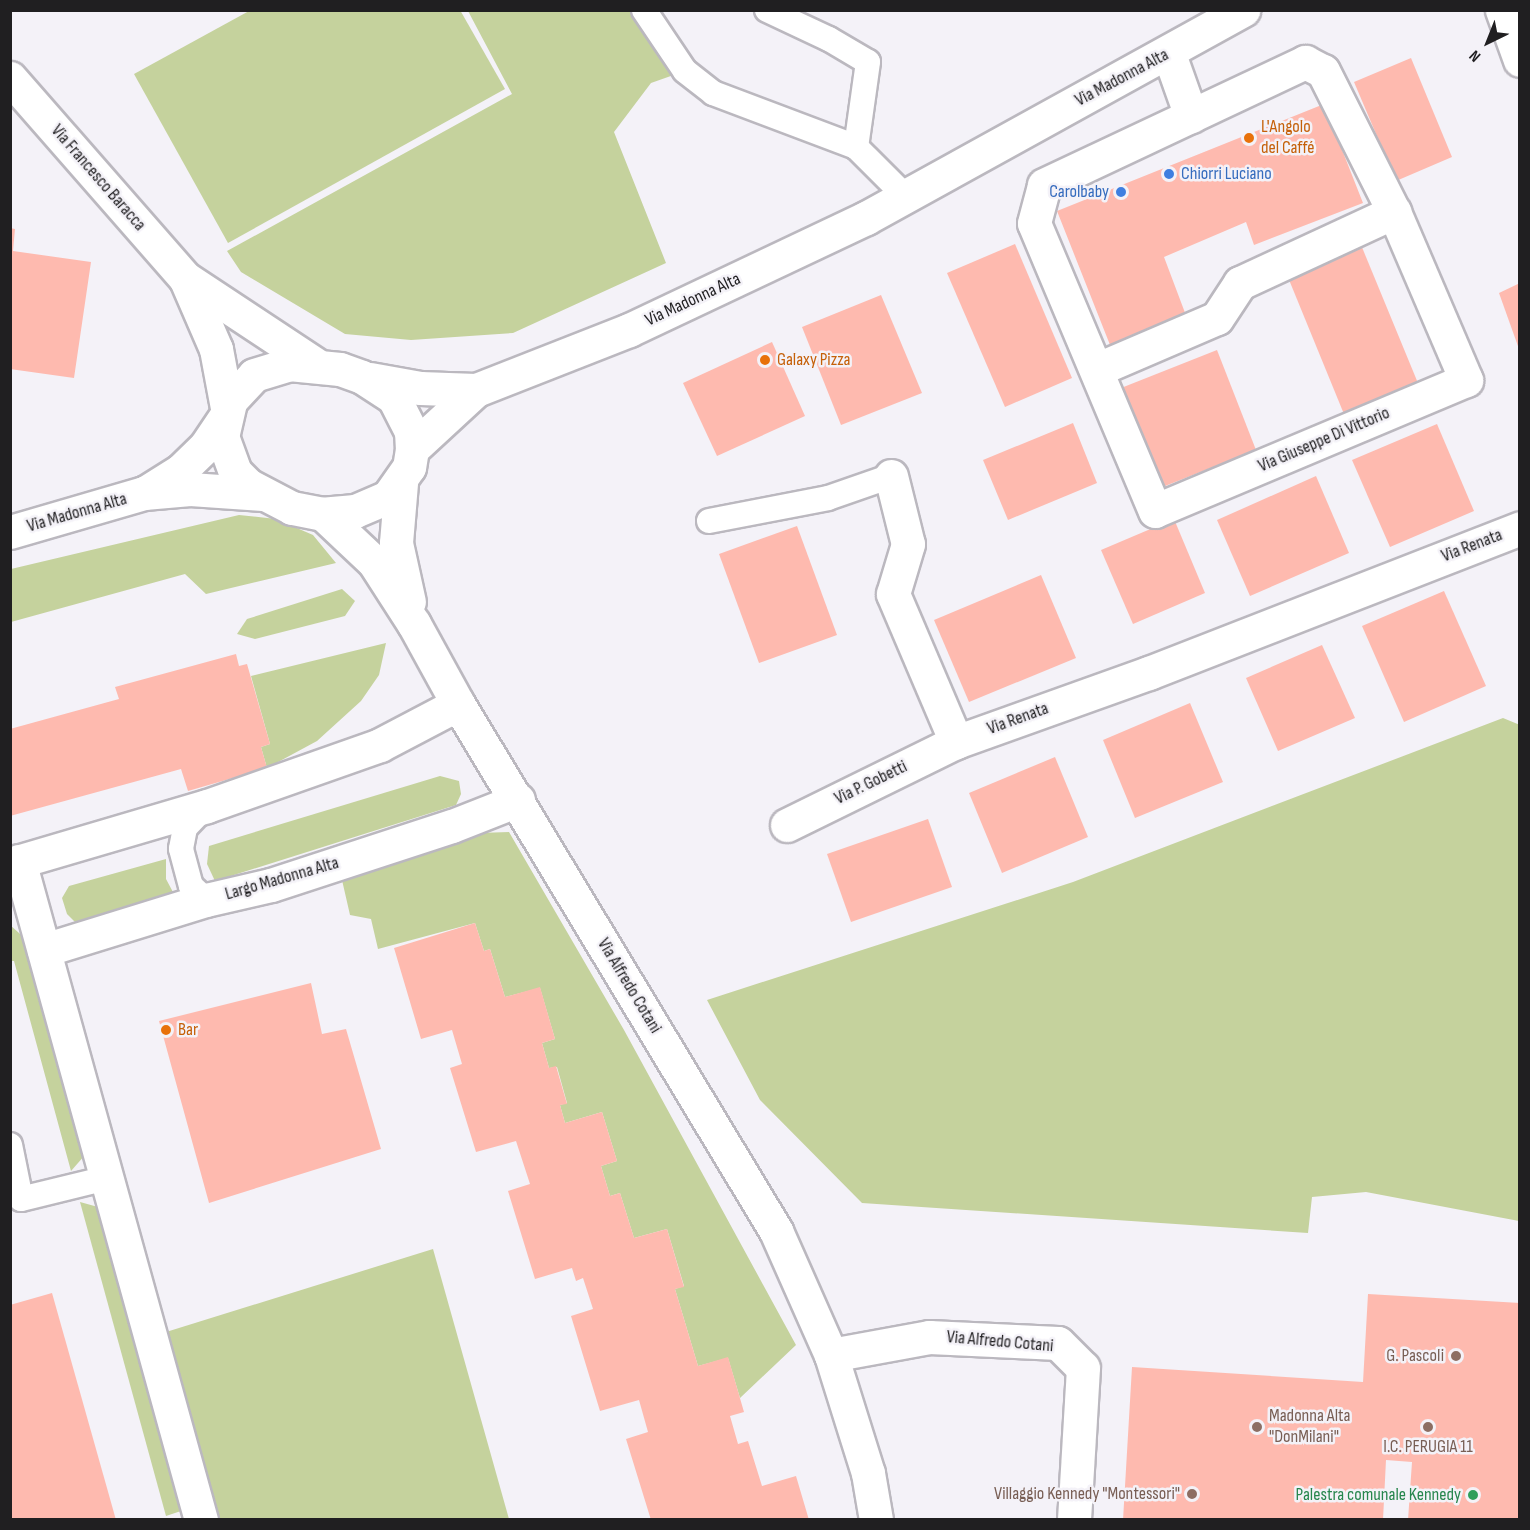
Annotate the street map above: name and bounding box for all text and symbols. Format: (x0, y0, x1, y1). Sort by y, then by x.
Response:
north arrow (1458, 12, 1518, 72)
street label: Via Madonna Alta (1072, 44, 1172, 112)
text: N (1466, 46, 1485, 65)
place label: L'Angolo del Caffé (1261, 117, 1314, 160)
street label: Via Francesco Baracca (46, 120, 150, 236)
marker: L'Angolo del Caffé (1242, 131, 1256, 145)
place label: Chiorri Luciano (1181, 163, 1272, 185)
marker: Chiorri Luciano (1162, 167, 1176, 181)
place label: Carolbaby (1049, 181, 1109, 203)
marker: Carolbaby (1114, 185, 1128, 199)
street label: Via Madonna Alta (642, 269, 744, 331)
place label: Galaxy Pizza (777, 349, 851, 371)
marker: Galaxy Pizza (758, 353, 772, 367)
street label: Via Giuseppe Di Vittorio (1255, 403, 1393, 477)
street label: Via Madonna Alta (25, 488, 129, 538)
street label: Via Renata (1438, 525, 1506, 567)
street label: Via Renata (984, 698, 1052, 740)
street label: Via P. Gobetti (831, 756, 911, 810)
street label: Largo Madonna Alta (223, 852, 341, 906)
street label: Via Alfredo Cotani (592, 935, 666, 1037)
place label: Bar (178, 1019, 198, 1041)
marker: Bar (159, 1023, 173, 1037)
street label: Via Alfredo Cotani (946, 1327, 1054, 1357)
place label: G. Pascoli (1386, 1345, 1444, 1367)
marker: G. Pascoli (1449, 1349, 1463, 1363)
place label: Madonna Alta "DonMilani" (1269, 1406, 1350, 1448)
marker: Madonna Alta "DonMilani" (1250, 1420, 1264, 1434)
marker: I.C. PERUGIA 11 (1421, 1420, 1435, 1434)
place label: I.C. PERUGIA 11 (1383, 1436, 1473, 1458)
place label: Villaggio Kennedy "Montessori" (994, 1483, 1180, 1505)
place label: Palestra comunale Kennedy (1296, 1484, 1461, 1506)
marker: Villaggio Kennedy "Montessori" (1185, 1487, 1199, 1501)
marker: Palestra comunale Kennedy (1466, 1488, 1480, 1502)

